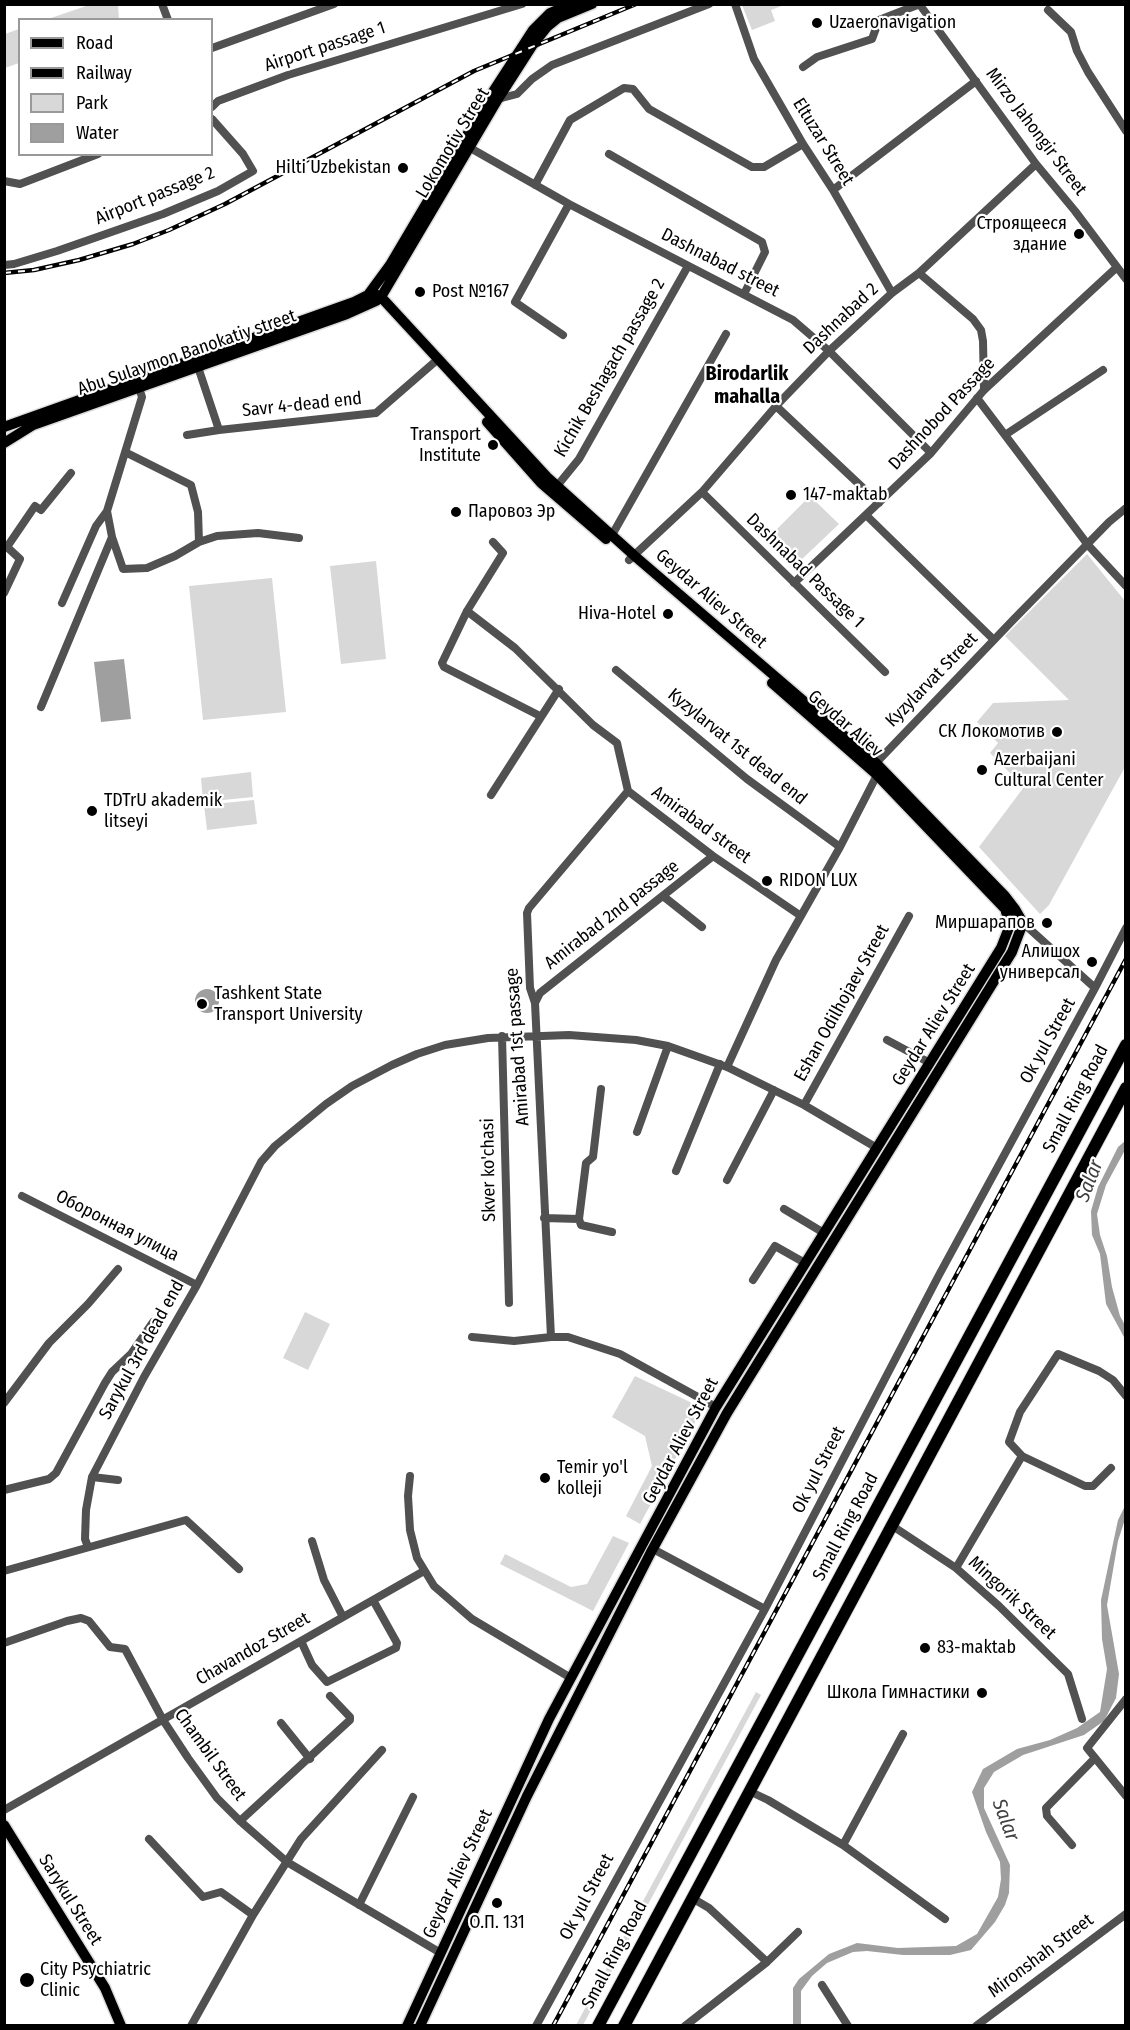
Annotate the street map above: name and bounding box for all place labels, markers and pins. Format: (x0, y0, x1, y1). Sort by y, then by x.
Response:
place label: Uzaeronavigation (829, 12, 956, 34)
marker: Uzaeronavigation (810, 16, 824, 30)
place label: Hilti Uzbekistan (275, 157, 391, 179)
marker: Hilti Uzbekistan (396, 161, 410, 175)
place label: Строящееся здание (976, 213, 1067, 256)
marker: Строящееся здание (1072, 227, 1086, 241)
place label: Post №167 (432, 281, 509, 303)
marker: Post №167 (413, 285, 427, 299)
place label: Transport Institute (410, 424, 481, 466)
marker: Transport Institute (486, 438, 500, 452)
place label: 147-maktab (803, 484, 888, 506)
marker: 147-maktab (784, 488, 798, 502)
place label: Паровоз Эр (468, 501, 555, 523)
marker: Паровоз Эр (449, 505, 463, 519)
place label: Hiva-Hotel (578, 603, 656, 625)
marker: Hiva-Hotel (661, 607, 675, 621)
place label: СК Локомотив (938, 721, 1045, 743)
marker: СК Локомотив (1050, 725, 1064, 739)
place label: Azerbaijani Cultural Center (994, 749, 1104, 792)
marker: Azerbaijani Cultural Center (975, 763, 989, 777)
place label: TDTrU akademik litseyi (104, 790, 222, 832)
marker: TDTrU akademik litseyi (85, 804, 99, 818)
place label: RIDON LUX (779, 870, 857, 892)
marker: RIDON LUX (760, 874, 774, 888)
place label: Миршарапов (935, 912, 1035, 934)
marker: Миршарапов (1040, 916, 1054, 930)
place label: Алишох универсал (1000, 941, 1080, 984)
marker: Алишох универсал (1085, 955, 1099, 969)
place label: Tashkent State Transport University (214, 983, 362, 1026)
marker: Tashkent State Transport University (195, 997, 209, 1011)
place label: Temir yo'l kolleji (557, 1457, 628, 1500)
marker: Temir yo'l kolleji (538, 1471, 552, 1485)
place label: 83-maktab (937, 1637, 1016, 1659)
marker: 83-maktab (918, 1641, 932, 1655)
place label: Школа Гимнастики (827, 1682, 970, 1704)
marker: Школа Гимнастики (975, 1686, 989, 1700)
marker: О.П. 131 (490, 1896, 504, 1910)
place label: О.П. 131 (469, 1912, 525, 1934)
place label: City Psychiatric Clinic (40, 1959, 151, 2002)
marker: City Psychiatric Clinic (18, 1971, 36, 1989)

